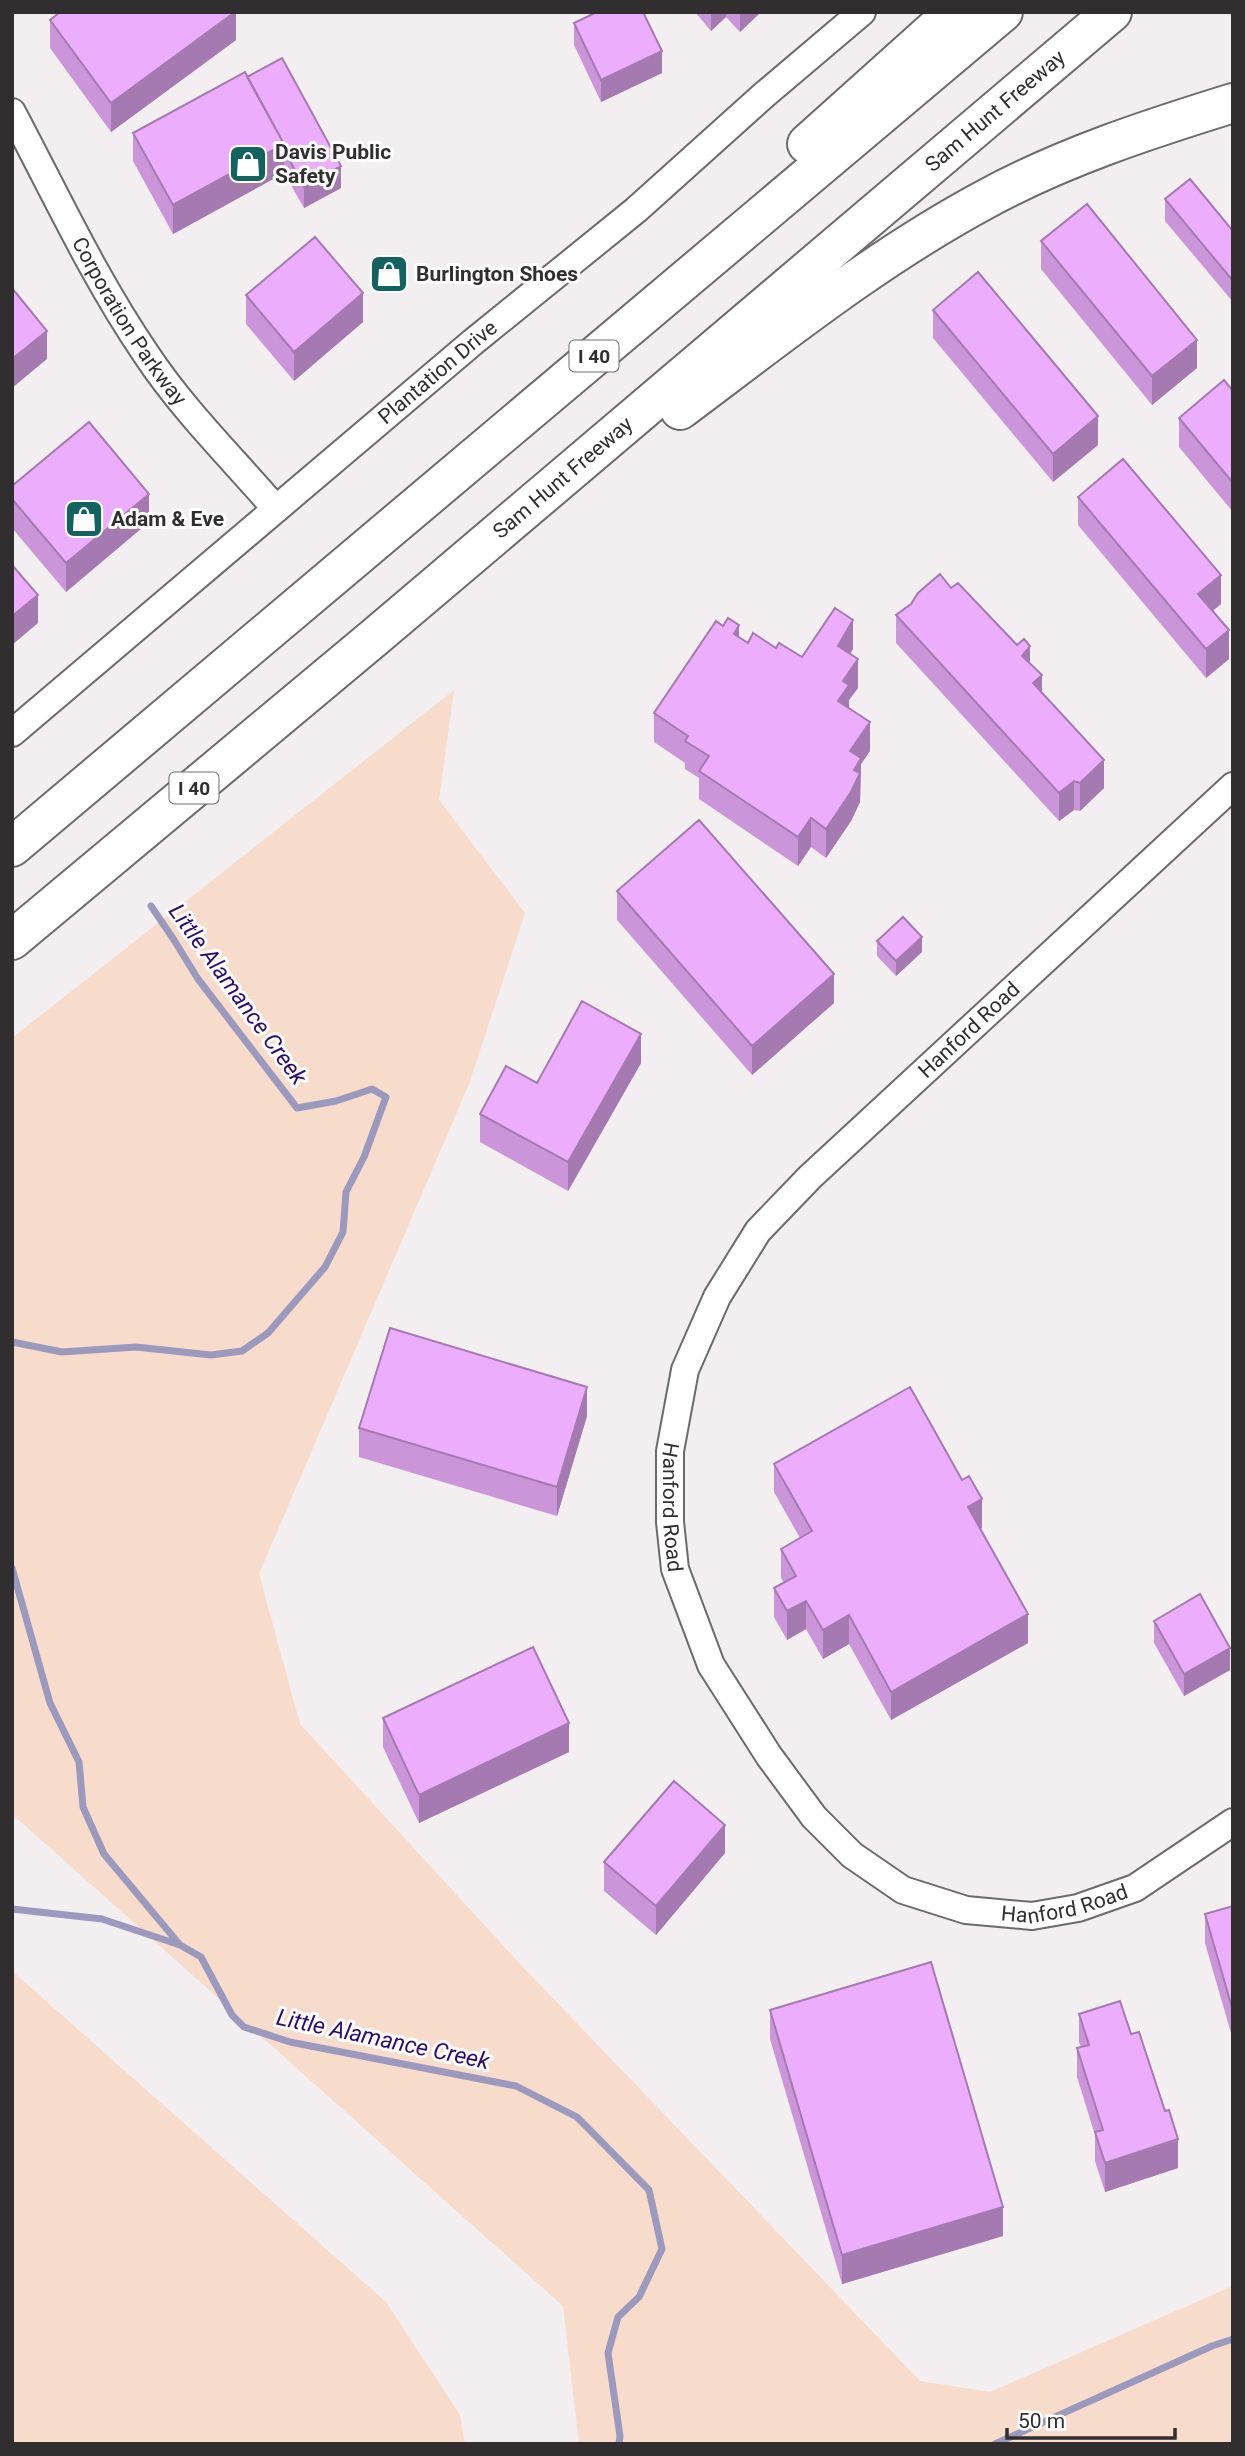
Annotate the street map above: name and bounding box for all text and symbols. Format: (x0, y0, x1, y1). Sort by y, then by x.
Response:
street label: Sam Hunt Freeway (921, 45, 1070, 177)
place label: Davis Public Safety (275, 140, 391, 188)
shop icon: Davis Public Safety (227, 143, 269, 185)
street label: Corporation Parkway (67, 233, 192, 410)
shop icon: Burlington Shoes (368, 253, 410, 295)
place label: Burlington Shoes (416, 262, 578, 286)
street label: Plantation Drive (373, 315, 502, 429)
road number: I 40 (570, 340, 618, 372)
street label: Sam Hunt Freeway (488, 412, 637, 544)
shop icon: Adam & Eve (63, 498, 105, 540)
place label: Adam & Eve (111, 507, 224, 531)
road number: I 40 (170, 772, 218, 804)
water label: Little Alamance Creek (163, 899, 313, 1091)
street label: Hanford Road (913, 977, 1025, 1083)
street label: Hanford Road (657, 1440, 687, 1573)
street label: Hanford Road (1000, 1880, 1131, 1929)
water label: Little Alamance Creek (274, 2004, 493, 2075)
scale bar (1007, 2396, 1175, 2440)
text: 50 m (1018, 2409, 1065, 2433)

